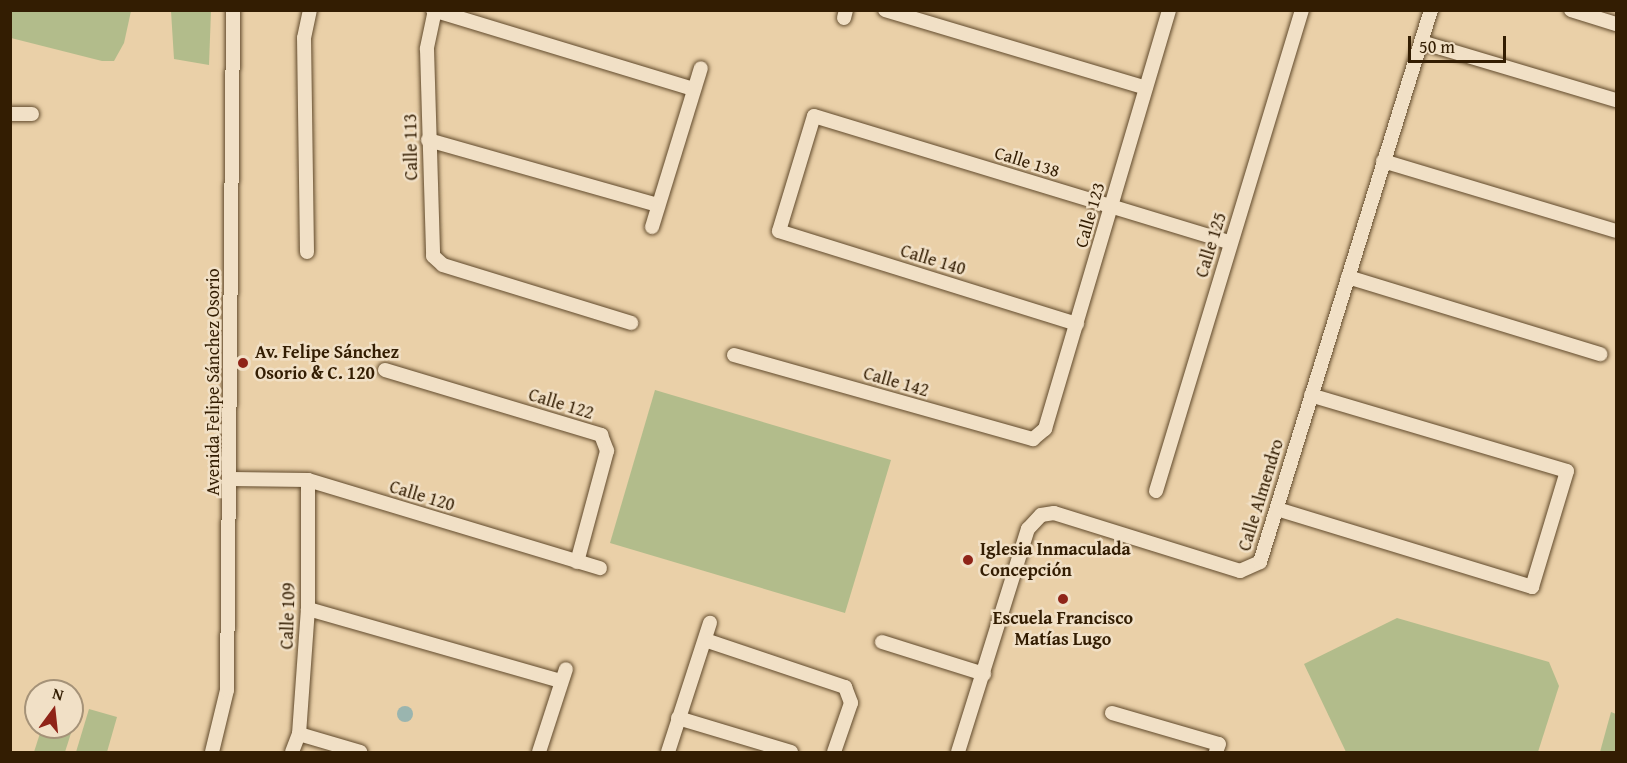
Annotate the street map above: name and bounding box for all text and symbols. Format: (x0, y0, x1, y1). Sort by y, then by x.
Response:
scale bar (1411, 24, 1508, 62)
text: 50 m (1419, 33, 1455, 60)
street label: Calle 113 (400, 113, 422, 181)
street label: Calle 138 (992, 142, 1062, 182)
street label: Calle 123 (1070, 180, 1110, 250)
street label: Calle 125 (1191, 210, 1231, 280)
street label: Calle 140 (898, 240, 968, 280)
street label: Avenida Felipe Sánchez Osorio (202, 268, 224, 496)
place label: Av. Felipe Sánchez Osorio & C. 120 (255, 342, 399, 385)
marker: Av. Felipe Sánchez Osorio & C. 120 (236, 356, 250, 370)
street label: Calle 142 (861, 362, 931, 402)
street label: Calle 122 (526, 384, 596, 424)
street label: Calle Almendro (1234, 436, 1288, 554)
street label: Calle 120 (387, 476, 457, 516)
place label: Iglesia Inmaculada Concepción (980, 539, 1131, 582)
marker: Iglesia Inmaculada Concepción (961, 553, 975, 567)
street label: Calle 109 (276, 582, 300, 650)
marker: Escuela Francisco Matías Lugo (1056, 592, 1070, 606)
place label: Escuela Francisco Matías Lugo (993, 608, 1133, 650)
north arrow (24, 679, 84, 739)
text: N (50, 681, 66, 707)

